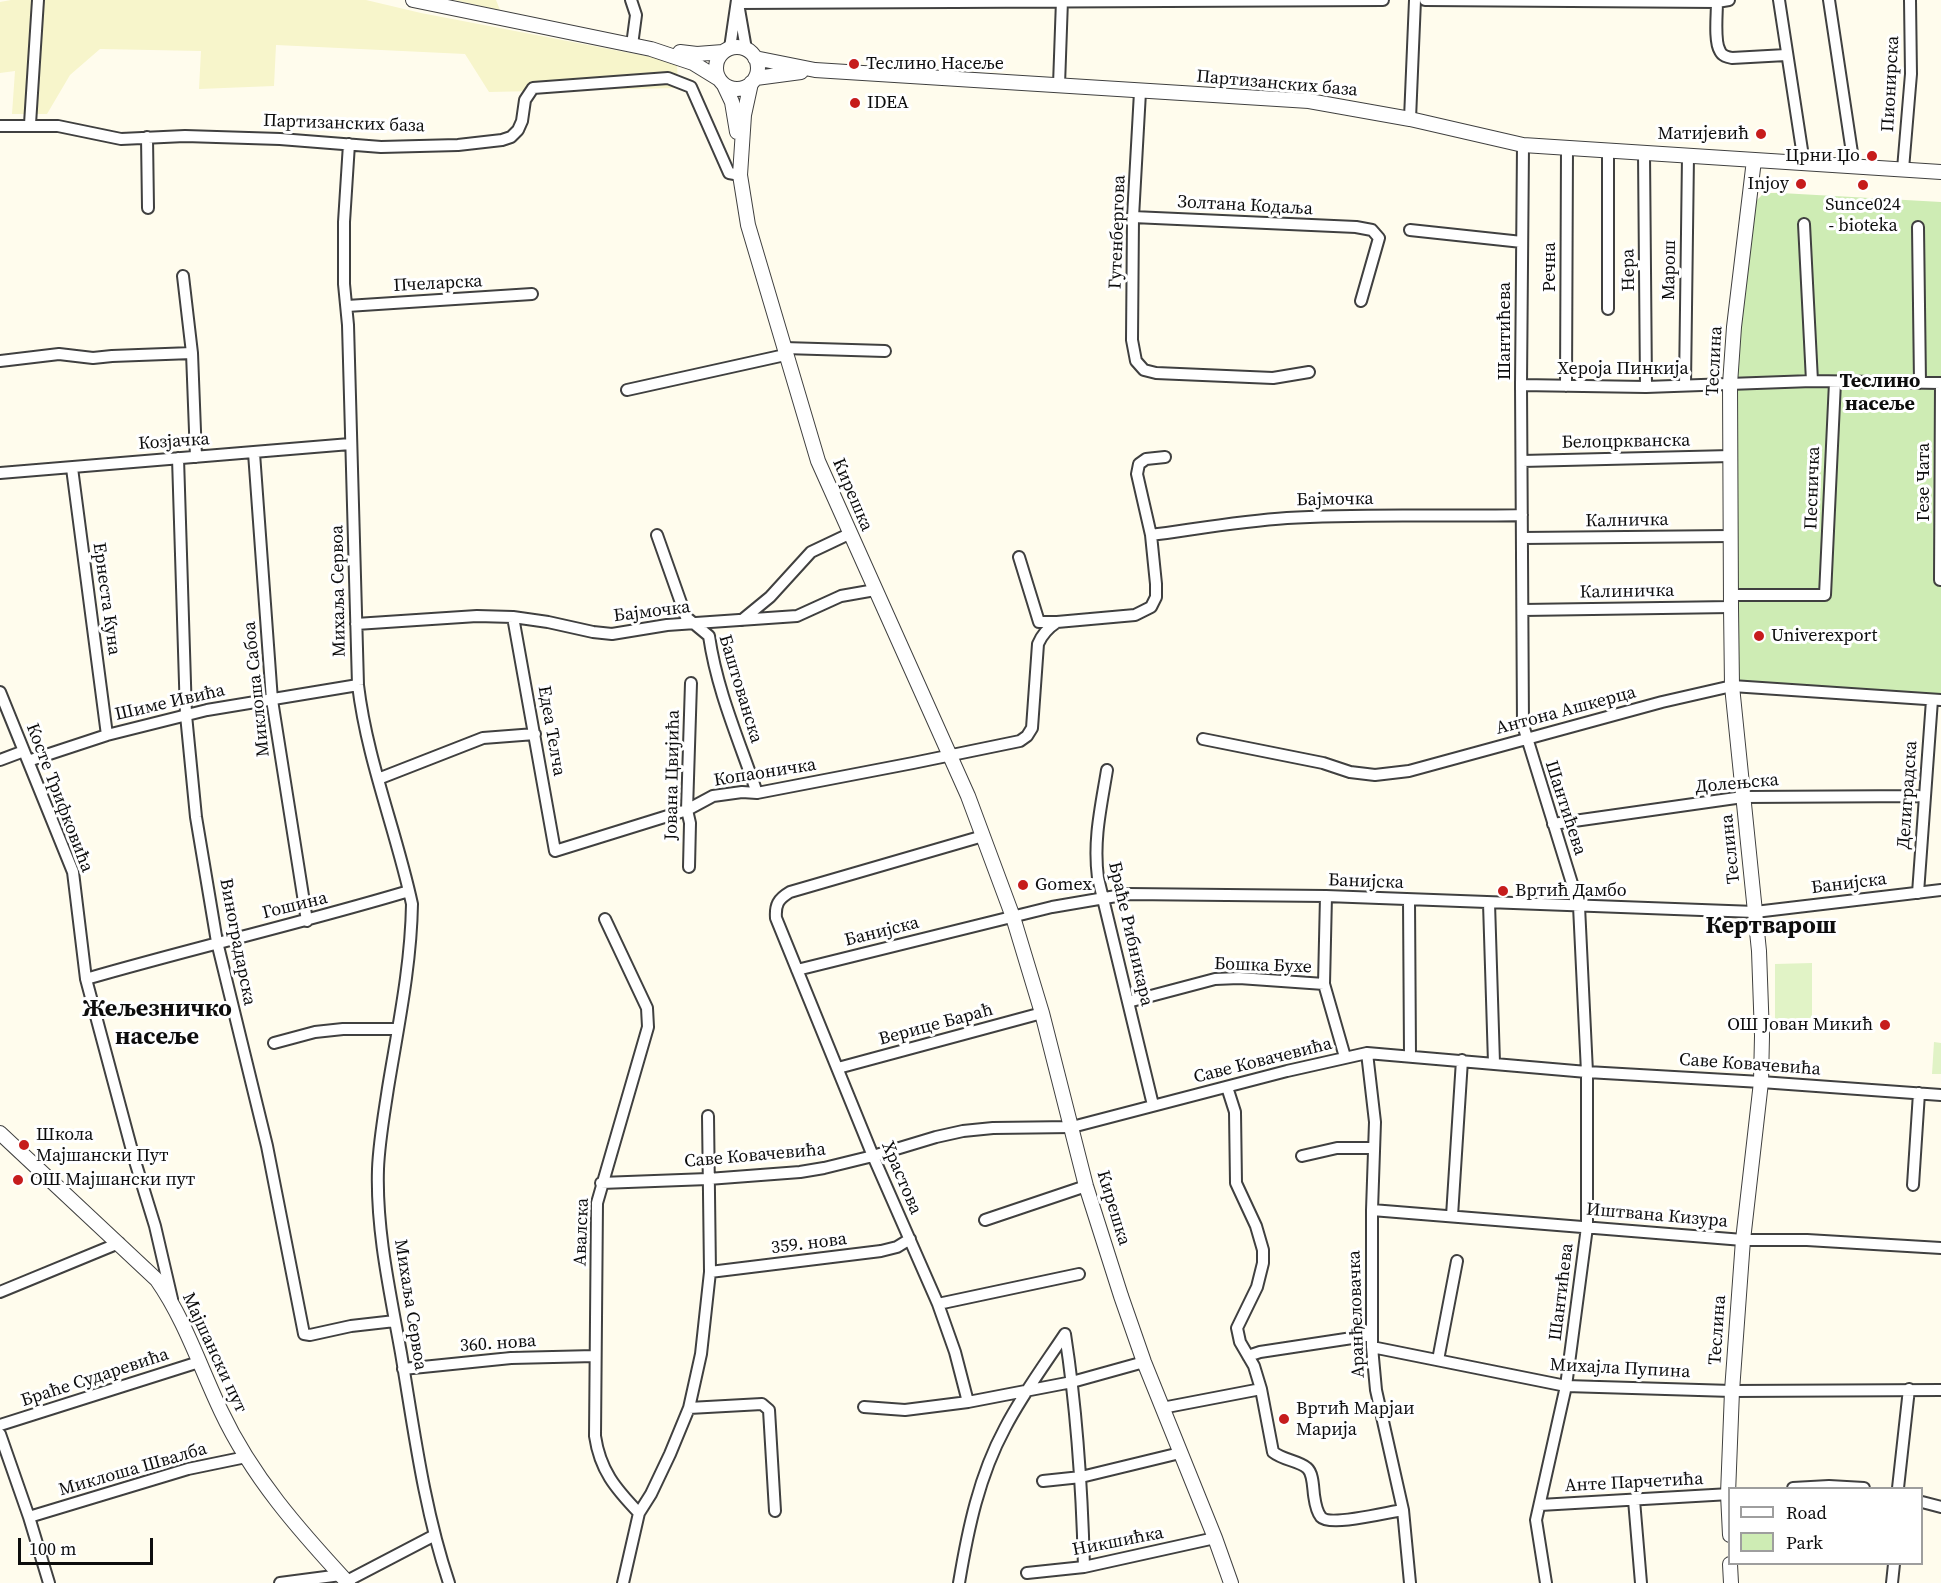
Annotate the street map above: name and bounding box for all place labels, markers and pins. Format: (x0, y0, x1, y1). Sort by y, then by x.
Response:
place label: Теслино Насеље (866, 53, 1004, 75)
marker: Теслино Насеље (847, 57, 861, 71)
place label: IDEA (867, 92, 909, 114)
marker: IDEA (848, 96, 862, 110)
place label: Матијевић (1657, 123, 1749, 145)
marker: Матијевић (1754, 127, 1768, 141)
place label: Црни Џо (1785, 145, 1860, 167)
marker: Црни Џо (1865, 149, 1879, 163)
place label: Injoy (1748, 173, 1789, 195)
marker: Injoy (1794, 177, 1808, 191)
marker: Sunce024 - bioteka (1856, 178, 1870, 192)
place label: Sunce024 - bioteka (1825, 194, 1901, 236)
place label: Univerexport (1771, 625, 1877, 647)
marker: Univerexport (1752, 629, 1766, 643)
place label: Gomex (1035, 874, 1092, 896)
marker: Gomex (1016, 878, 1030, 892)
place label: Вртић Дамбо (1515, 880, 1627, 902)
marker: Вртић Дамбо (1496, 884, 1510, 898)
place label: ОШ Јован Микић (1727, 1014, 1873, 1036)
marker: ОШ Јован Микић (1878, 1018, 1892, 1032)
place label: Школа Мајшански Пут (36, 1124, 168, 1166)
marker: Школа Мајшански Пут (17, 1138, 31, 1152)
place label: ОШ Мајшански пут (30, 1169, 195, 1191)
marker: ОШ Мајшански пут (11, 1173, 25, 1187)
place label: Вртић Марјаи Марија (1296, 1398, 1415, 1440)
marker: Вртић Марјаи Марија (1277, 1412, 1291, 1426)

